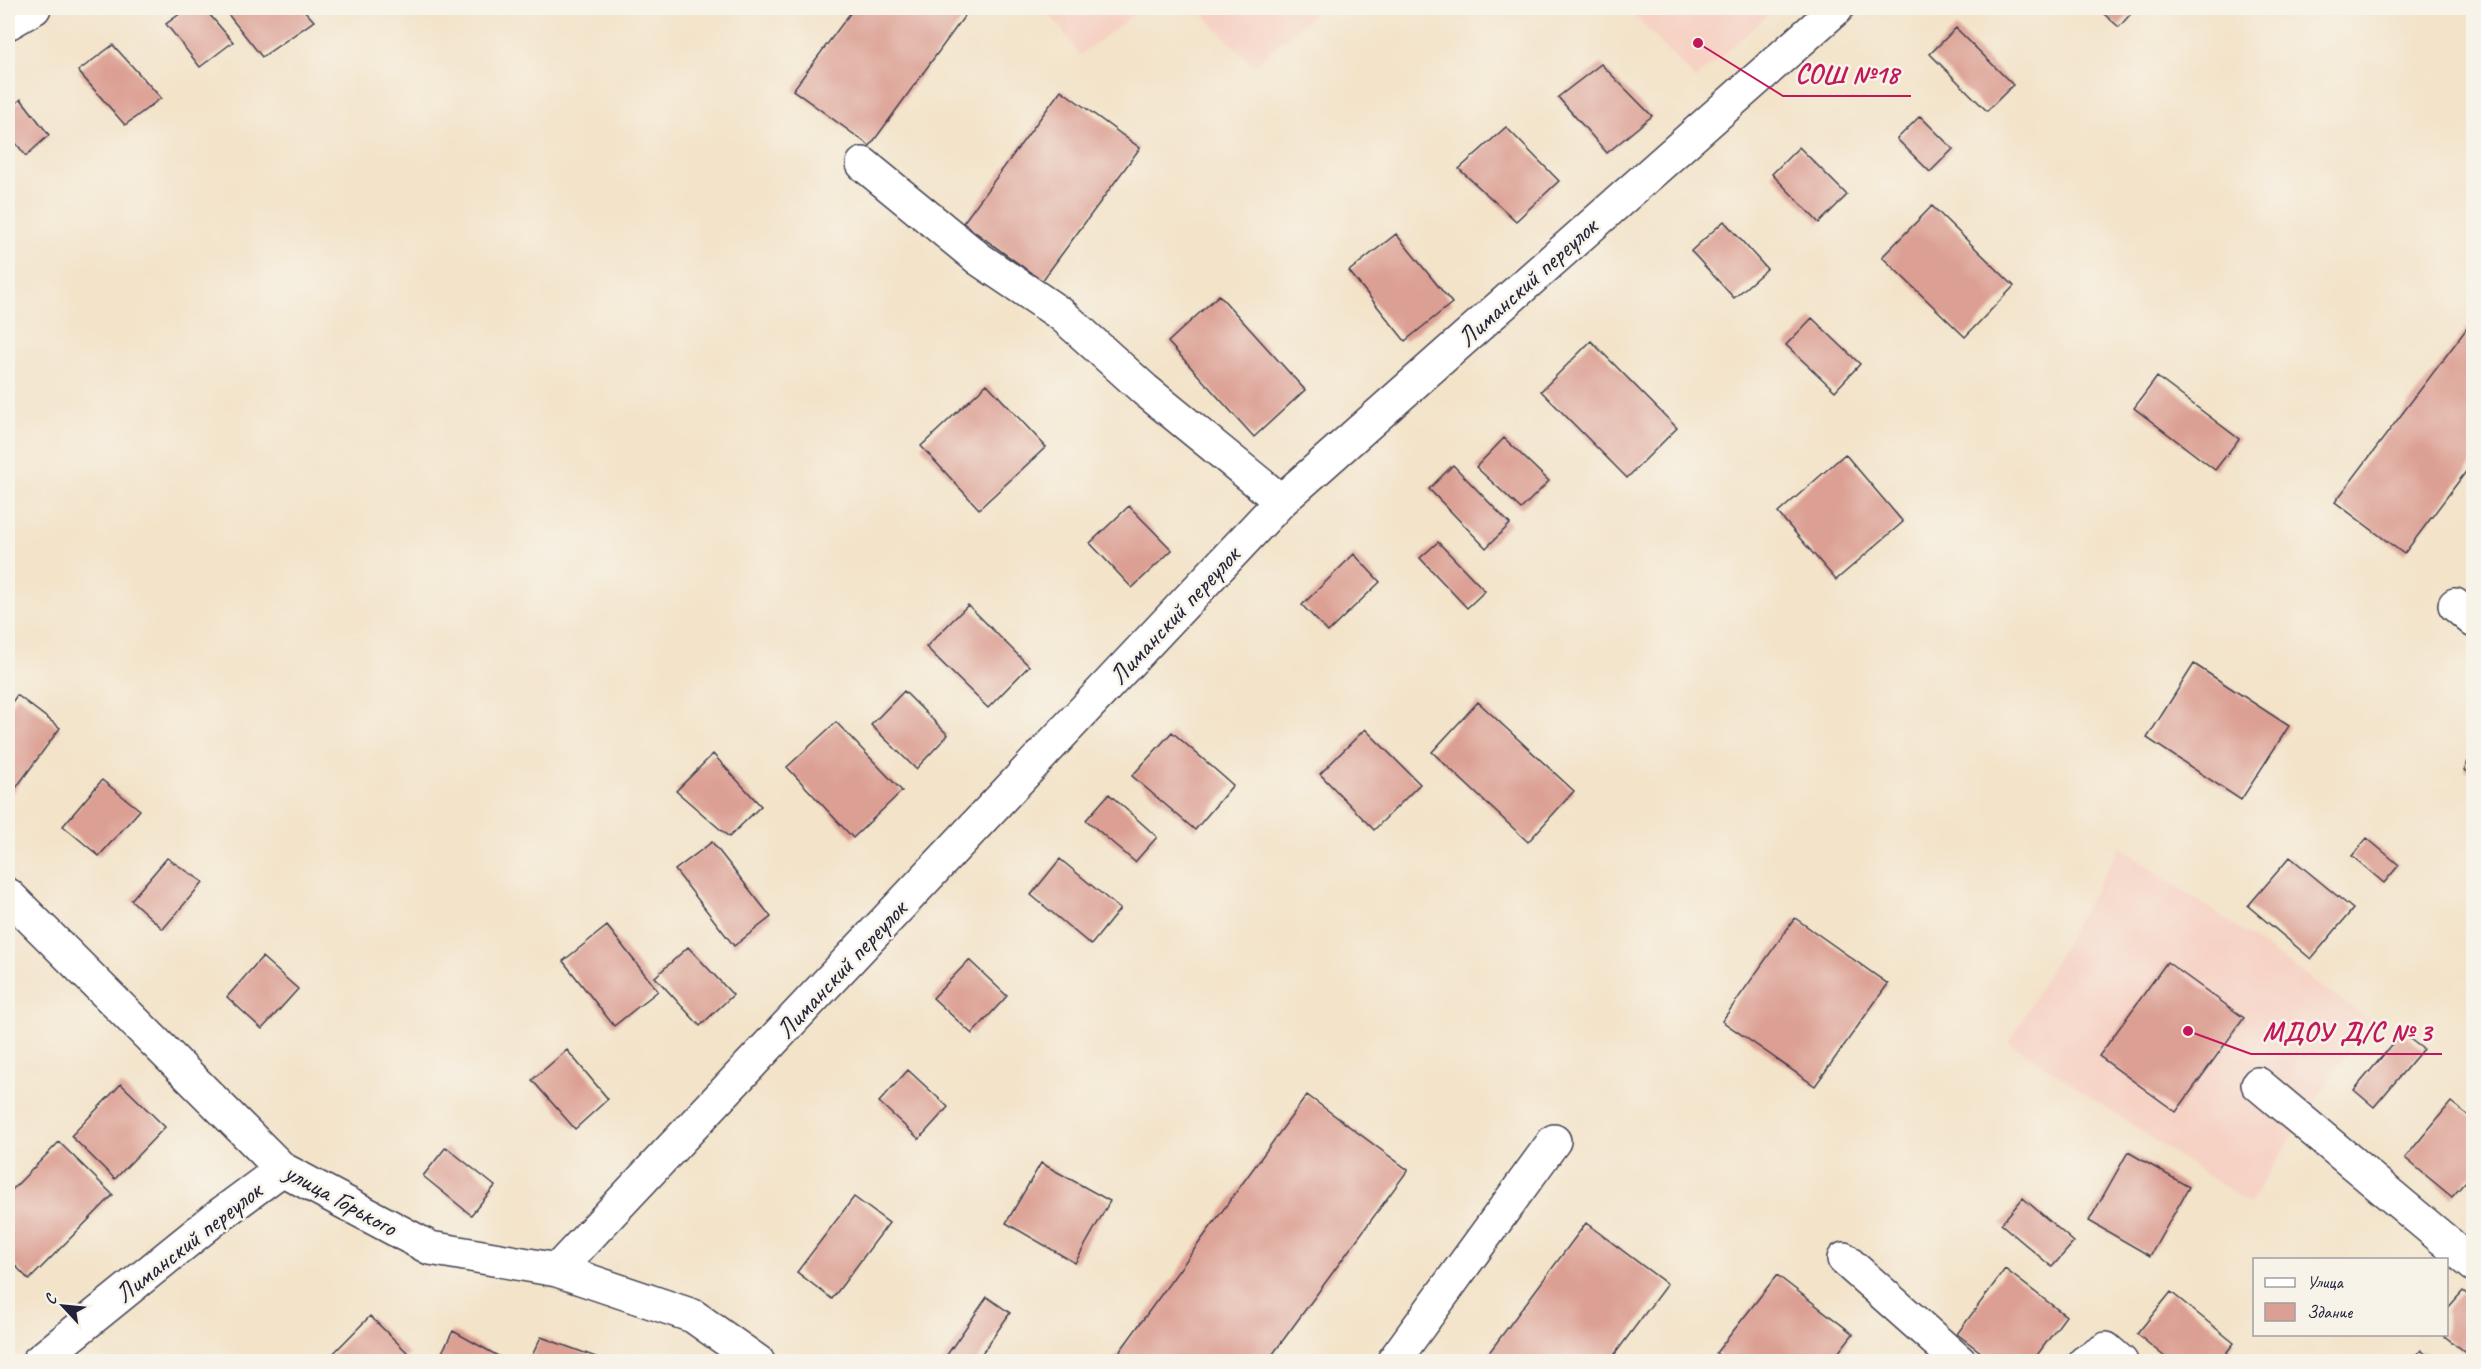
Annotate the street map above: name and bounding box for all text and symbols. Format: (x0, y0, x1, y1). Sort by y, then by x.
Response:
callout: СОШ №18 (1783, 51, 1911, 96)
text: СОШ №18 (1795, 57, 1902, 91)
street label: Лиманский переулок (1450, 209, 1606, 354)
street label: Лиманский переулок (1102, 537, 1249, 692)
street label: Лиманский переулок (769, 891, 916, 1046)
callout: МДОУ Д/С № 3 (2251, 1009, 2442, 1054)
text: МДОУ Д/С № 3 (2263, 1015, 2434, 1049)
street label: улица Горького (277, 1154, 404, 1245)
street label: Лиманский переулок (108, 1173, 270, 1310)
legend (2253, 1258, 2448, 1336)
text: Улица (2307, 1271, 2344, 1293)
north arrow (33, 1276, 93, 1336)
text: С (40, 1290, 62, 1308)
text: Здание (2307, 1301, 2353, 1323)

